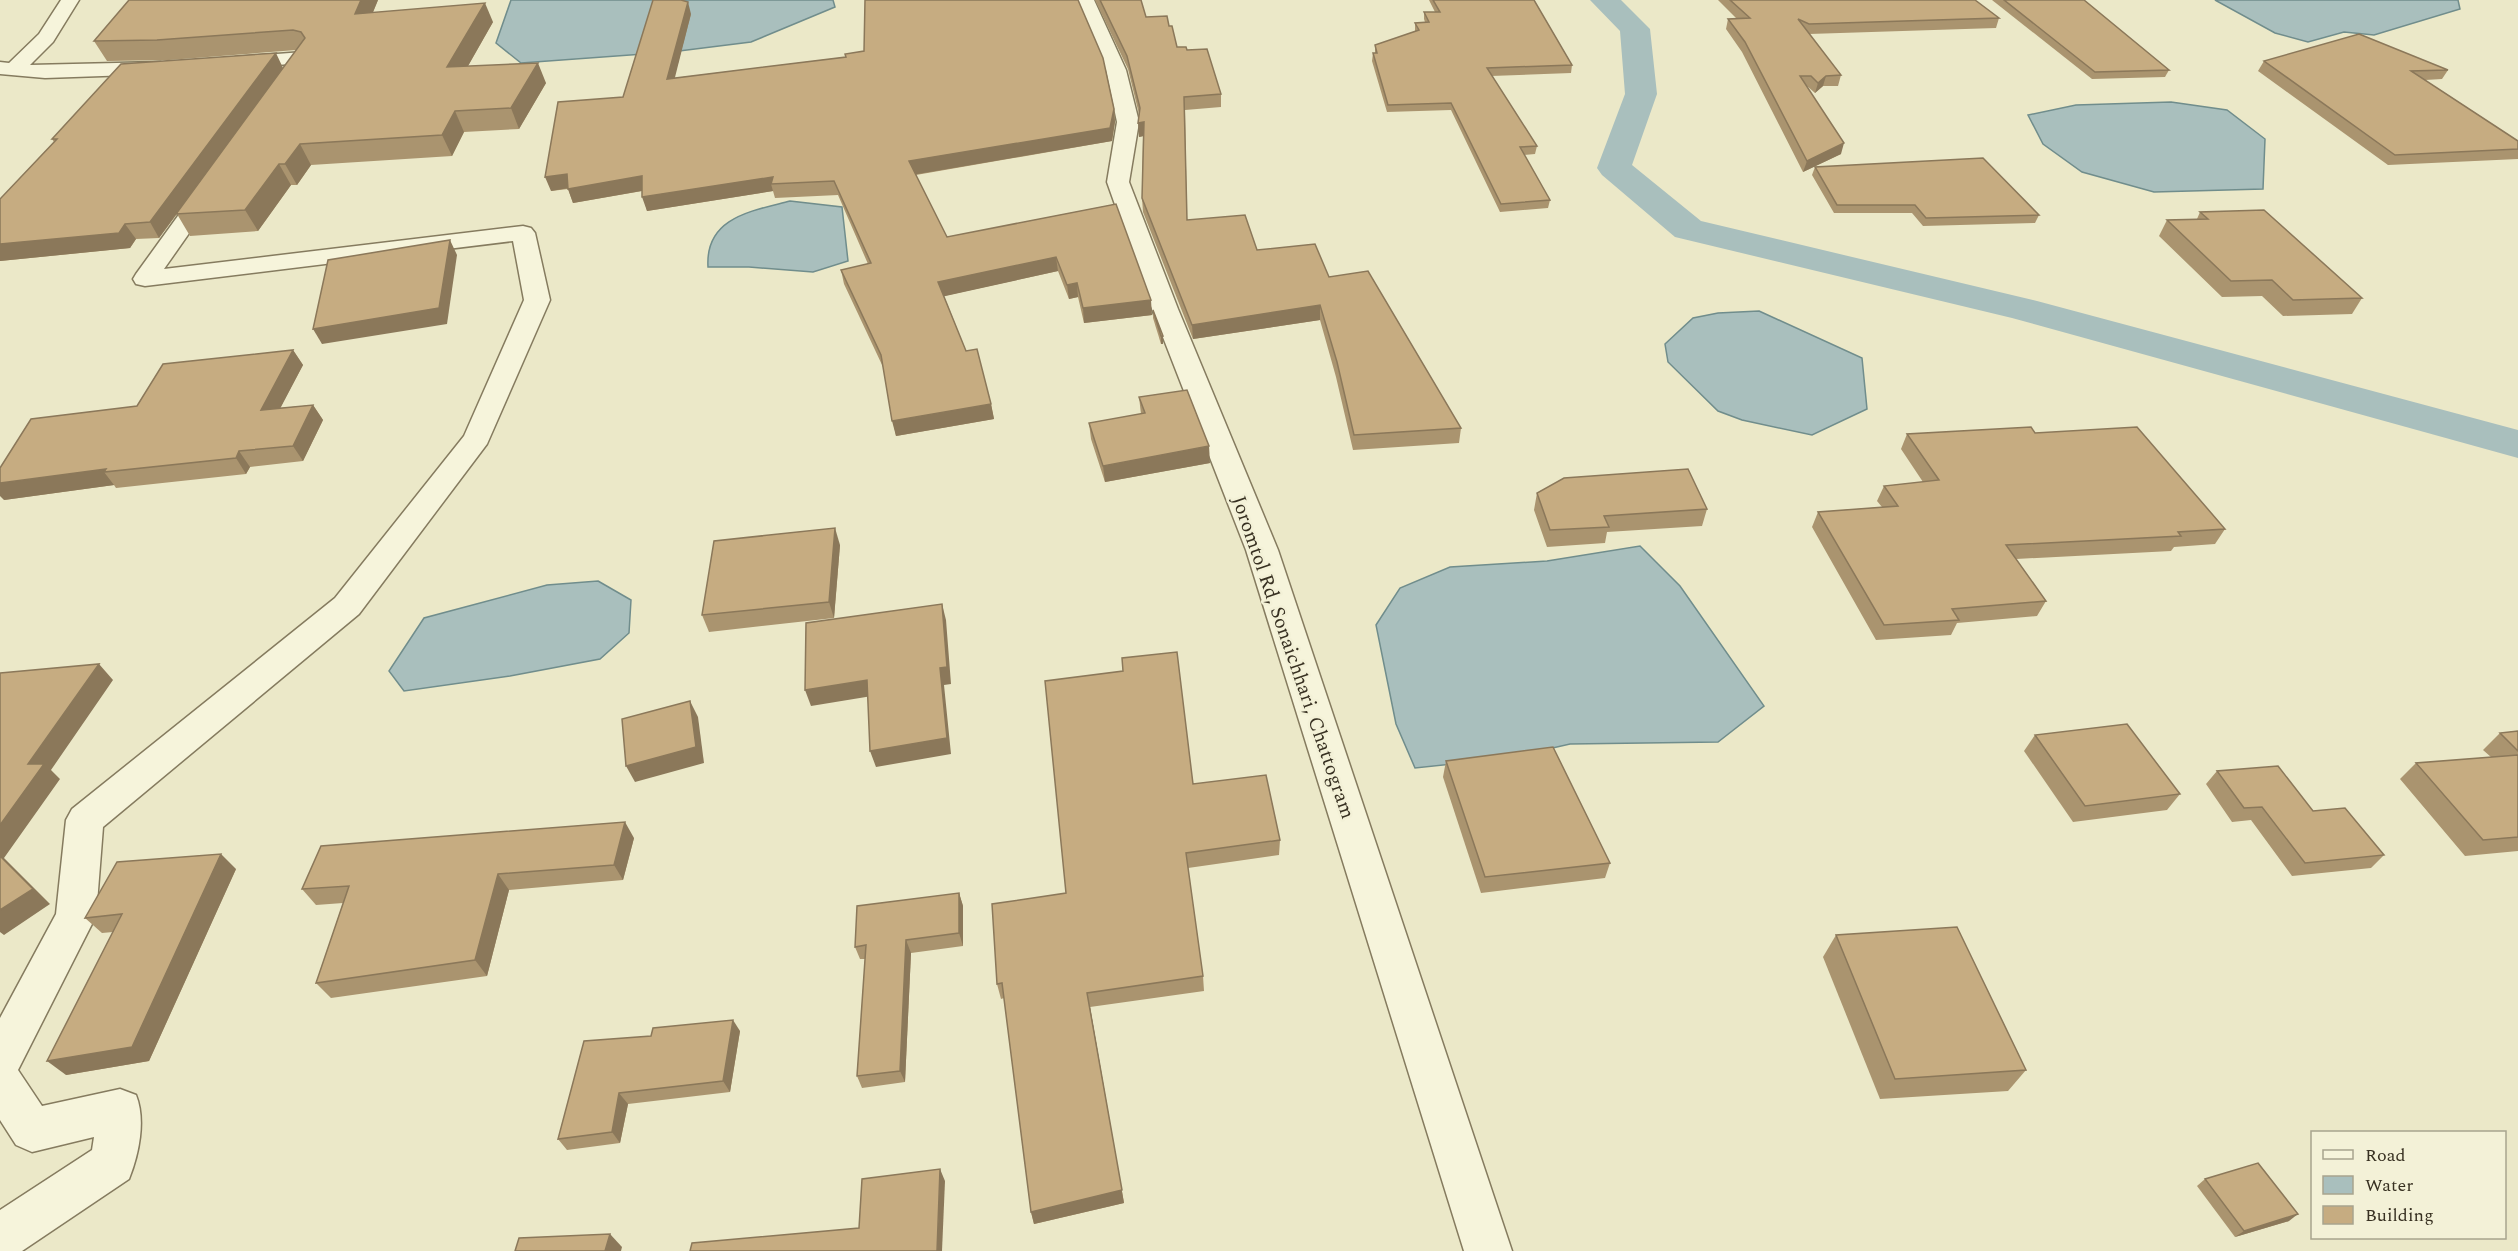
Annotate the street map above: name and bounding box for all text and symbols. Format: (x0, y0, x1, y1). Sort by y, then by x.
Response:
street label: Joromtol Rd, Sonaichhari, Chattogram (1224, 492, 1363, 823)
legend (2311, 1131, 2506, 1239)
text: Road (2365, 1142, 2406, 1169)
text: Water (2365, 1172, 2413, 1199)
text: Building (2365, 1202, 2434, 1229)

